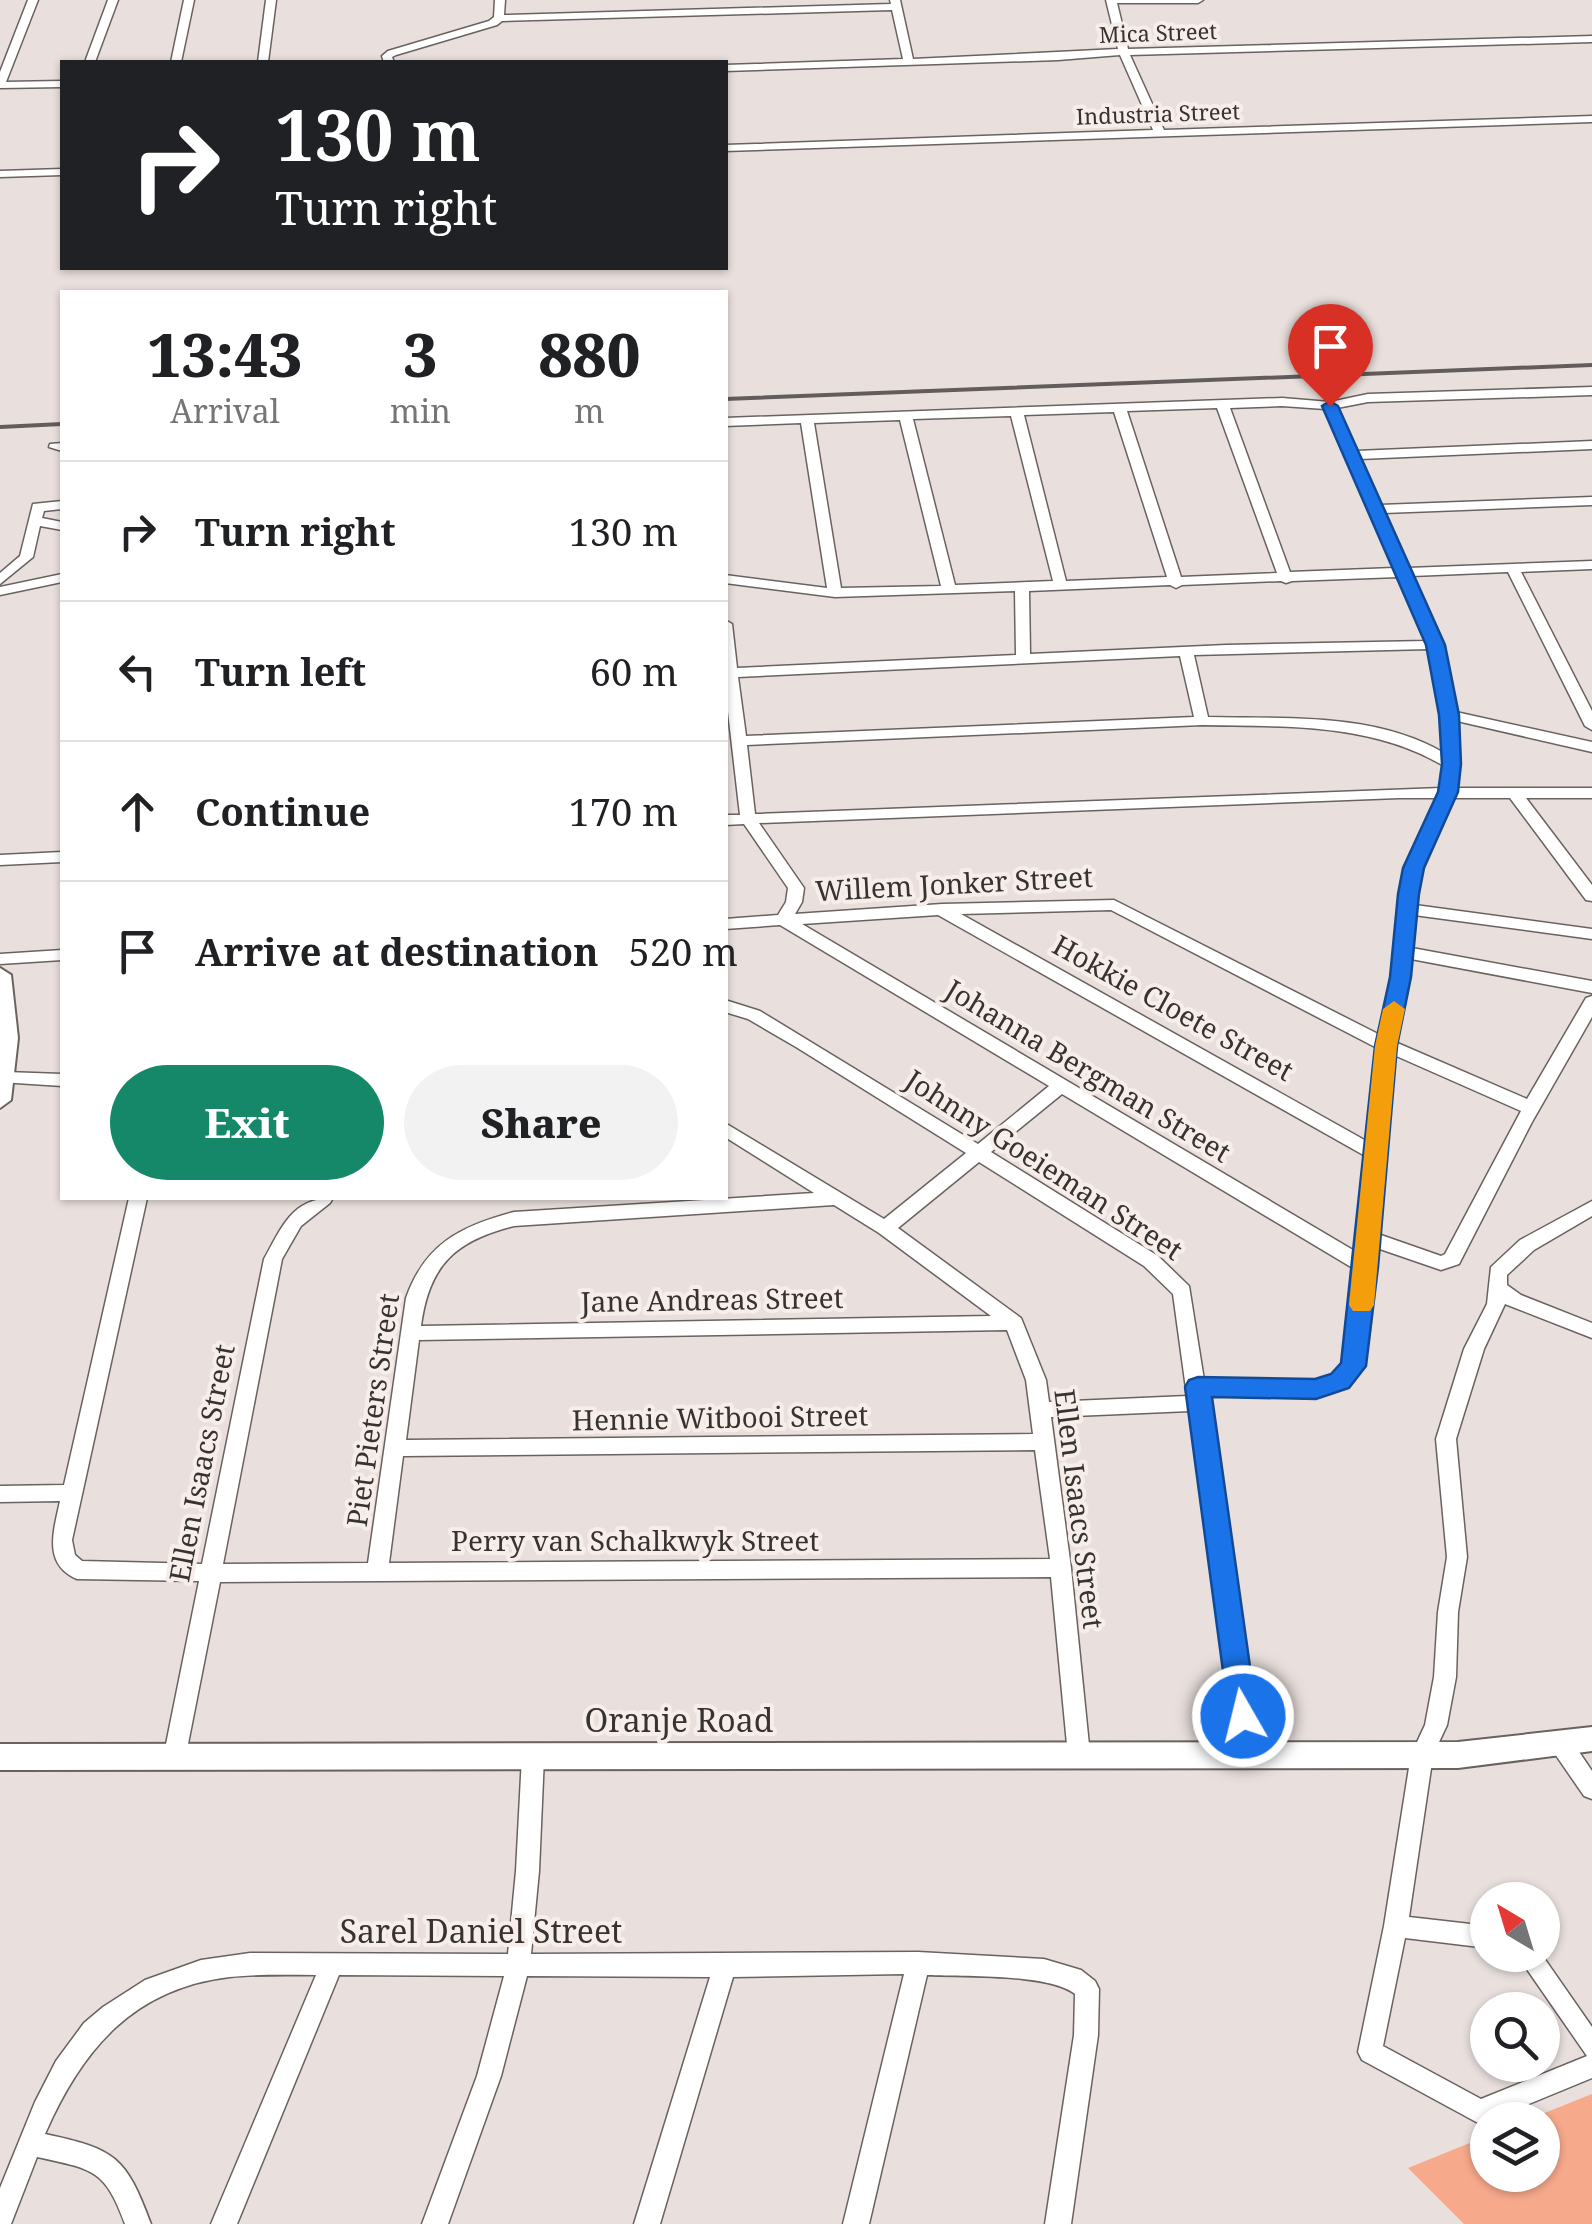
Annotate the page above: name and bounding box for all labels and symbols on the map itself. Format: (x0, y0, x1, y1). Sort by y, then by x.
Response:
street label: Mica Street (1098, 15, 1218, 49)
street label: Industria Street (1075, 95, 1241, 131)
pin (1288, 304, 1373, 407)
street label: Willem Jonker Street (814, 857, 1094, 909)
street label: Hokkie Cloete Street (1046, 925, 1301, 1089)
street label: Johanna Bergman Street (938, 969, 1238, 1170)
street label: Johnny Goeieman Street (898, 1060, 1191, 1268)
street label: Jane Andreas Street (579, 1278, 844, 1320)
street label: Piet Pieters Street (337, 1291, 407, 1529)
street label: Ellen Isaacs Street (159, 1341, 243, 1585)
street label: Ellen Isaacs Street (1046, 1387, 1114, 1631)
street label: Hennie Witbooi Street (571, 1395, 869, 1439)
street label: Perry van Schalkwyk Street (451, 1521, 819, 1559)
position arrow (1191, 1664, 1295, 1768)
street label: Oranje Road (585, 1698, 774, 1741)
north arrow (1470, 1882, 1560, 1972)
street label: Sarel Daniel Street (340, 1909, 622, 1952)

